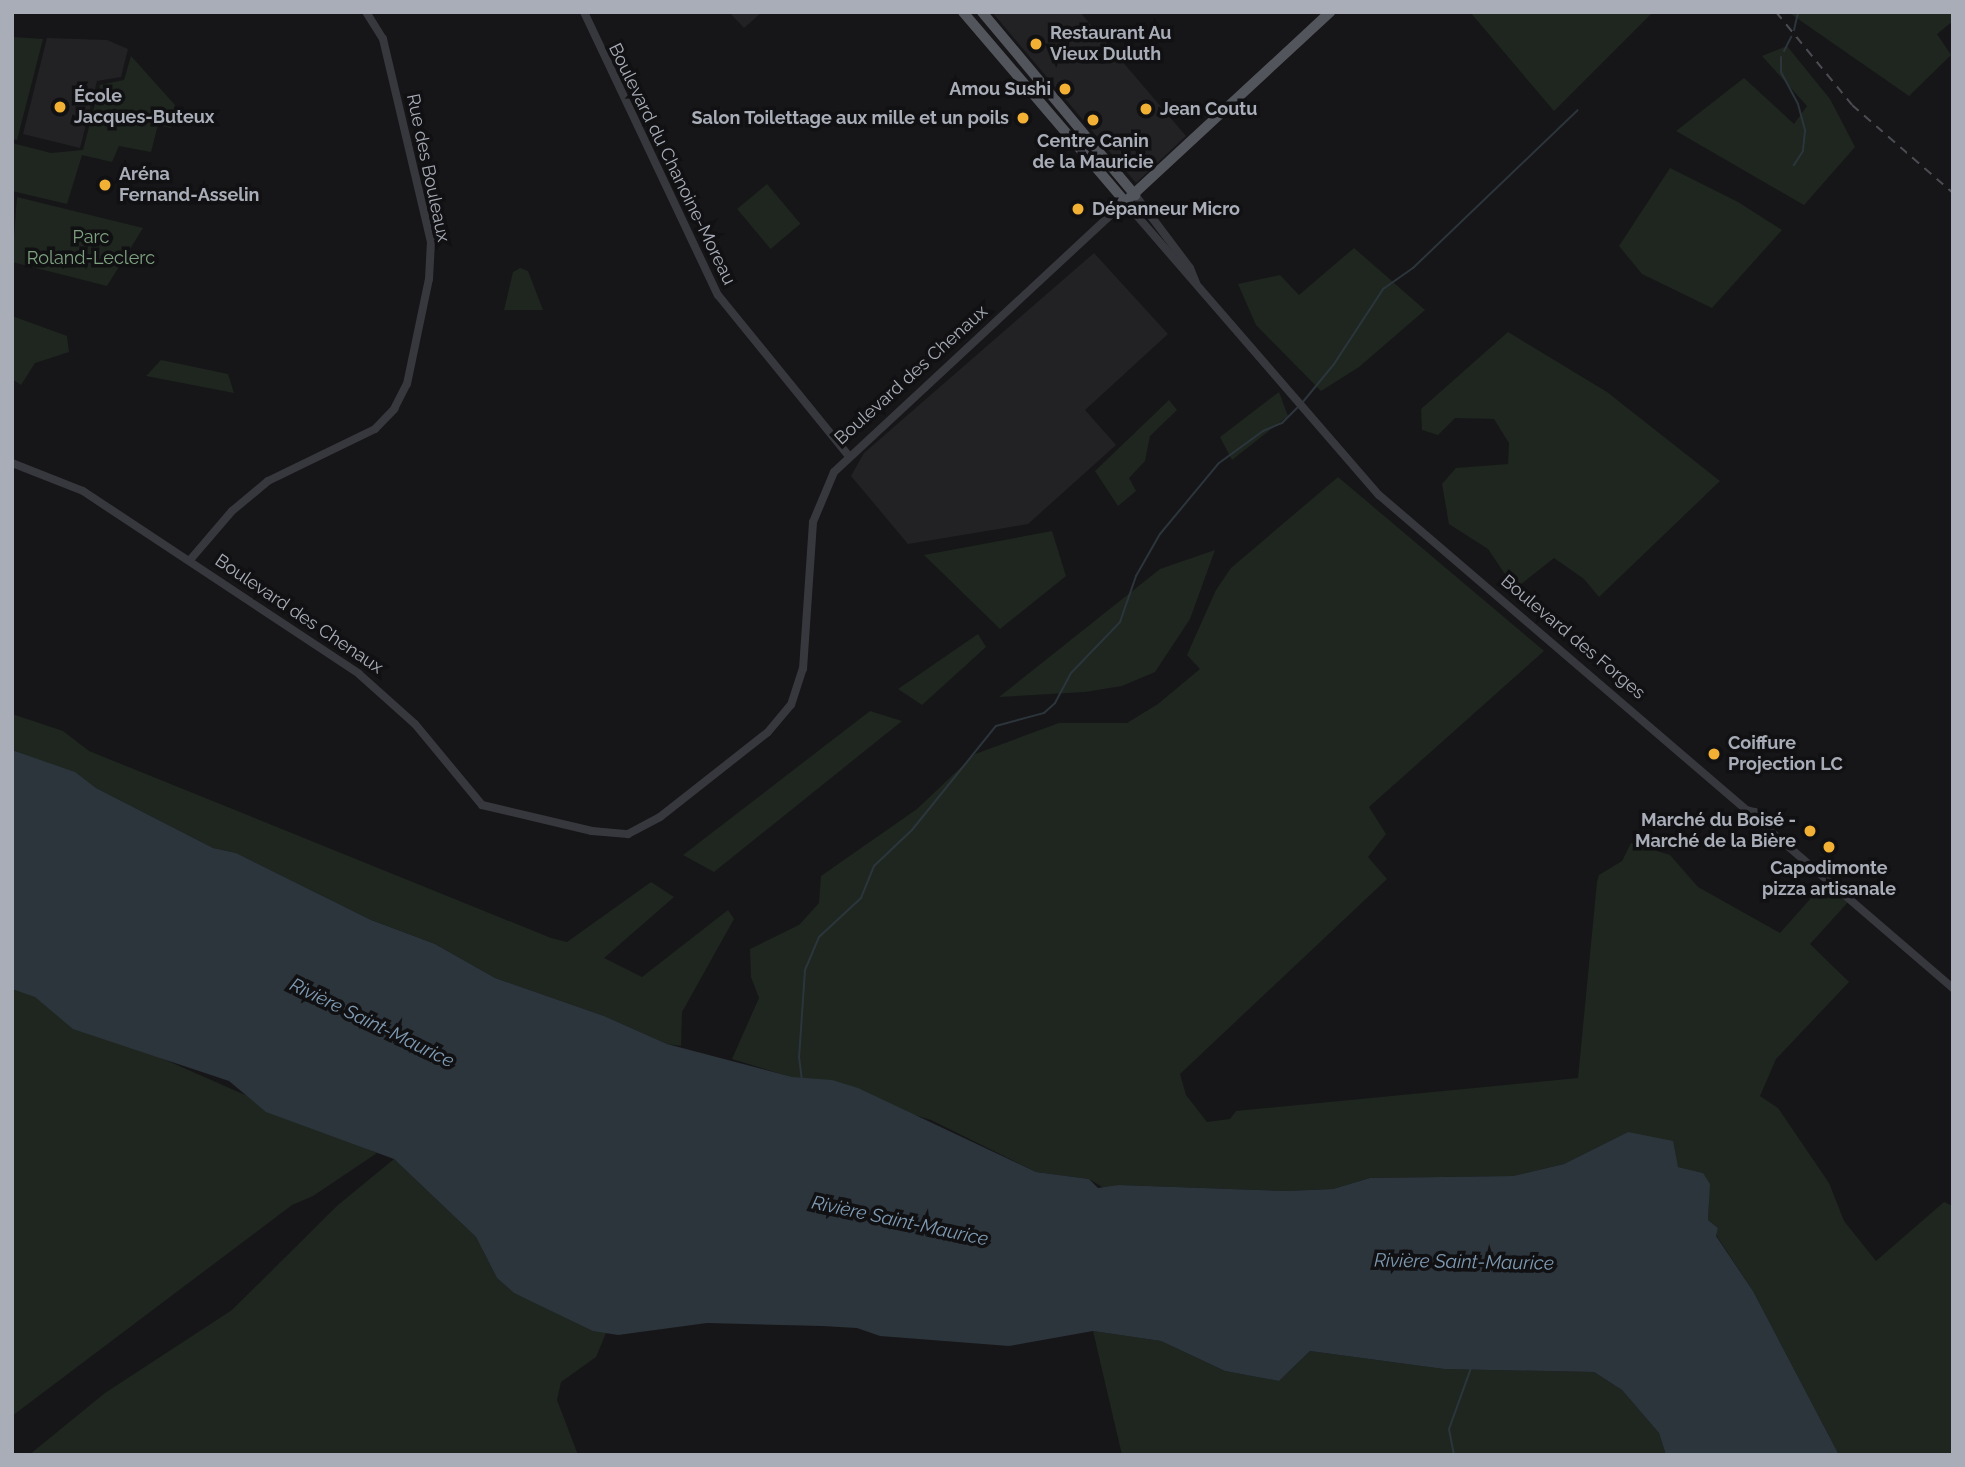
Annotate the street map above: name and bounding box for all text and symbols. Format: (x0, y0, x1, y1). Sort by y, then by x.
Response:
place label: Restaurant Au Vieux Duluth (1050, 23, 1172, 66)
marker: Restaurant Au Vieux Duluth (1028, 36, 1044, 52)
street label: Boulevard du Chanoine-Moreau (604, 40, 740, 288)
place label: Amou Sushi (949, 78, 1051, 100)
marker: Amou Sushi (1057, 81, 1073, 97)
place label: École Jacques-Buteux (74, 86, 214, 128)
street label: Rue des Bouleaux (402, 92, 454, 244)
place label: Jean Coutu (1160, 98, 1257, 120)
marker: École Jacques-Buteux (52, 99, 68, 115)
marker: Jean Coutu (1138, 101, 1154, 117)
place label: Salon Toilettage aux mille et un poils (691, 107, 1009, 129)
marker: Salon Toilettage aux mille et un poils (1015, 110, 1031, 126)
marker: Centre Canin de la Mauricie (1085, 112, 1101, 128)
place label: Centre Canin de la Mauricie (1032, 131, 1154, 174)
place label: Aréna Fernand-Asselin (119, 164, 259, 206)
marker: Aréna Fernand-Asselin (97, 177, 113, 193)
place label: Dépanneur Micro (1092, 198, 1240, 220)
marker: Dépanneur Micro (1070, 201, 1086, 217)
park label: Parc Roland-Leclerc (27, 227, 155, 270)
street label: Boulevard des Chenaux (830, 301, 992, 449)
street label: Boulevard des Chenaux (211, 550, 387, 678)
street label: Boulevard des Forges (1496, 570, 1650, 704)
place label: Coiffure Projection LC (1728, 733, 1843, 776)
marker: Coiffure Projection LC (1706, 746, 1722, 762)
place label: Marché du Boisé - Marché de la Bière (1635, 810, 1796, 852)
marker: Marché du Boisé - Marché de la Bière (1802, 823, 1818, 839)
marker: Capodimonte pizza artisanale (1821, 839, 1837, 855)
place label: Capodimonte pizza artisanale (1762, 858, 1896, 900)
water label: Rivière Saint-Maurice (286, 973, 458, 1073)
water label: Rivière Saint-Maurice (810, 1191, 990, 1251)
water label: Rivière Saint-Maurice (1374, 1249, 1554, 1275)

